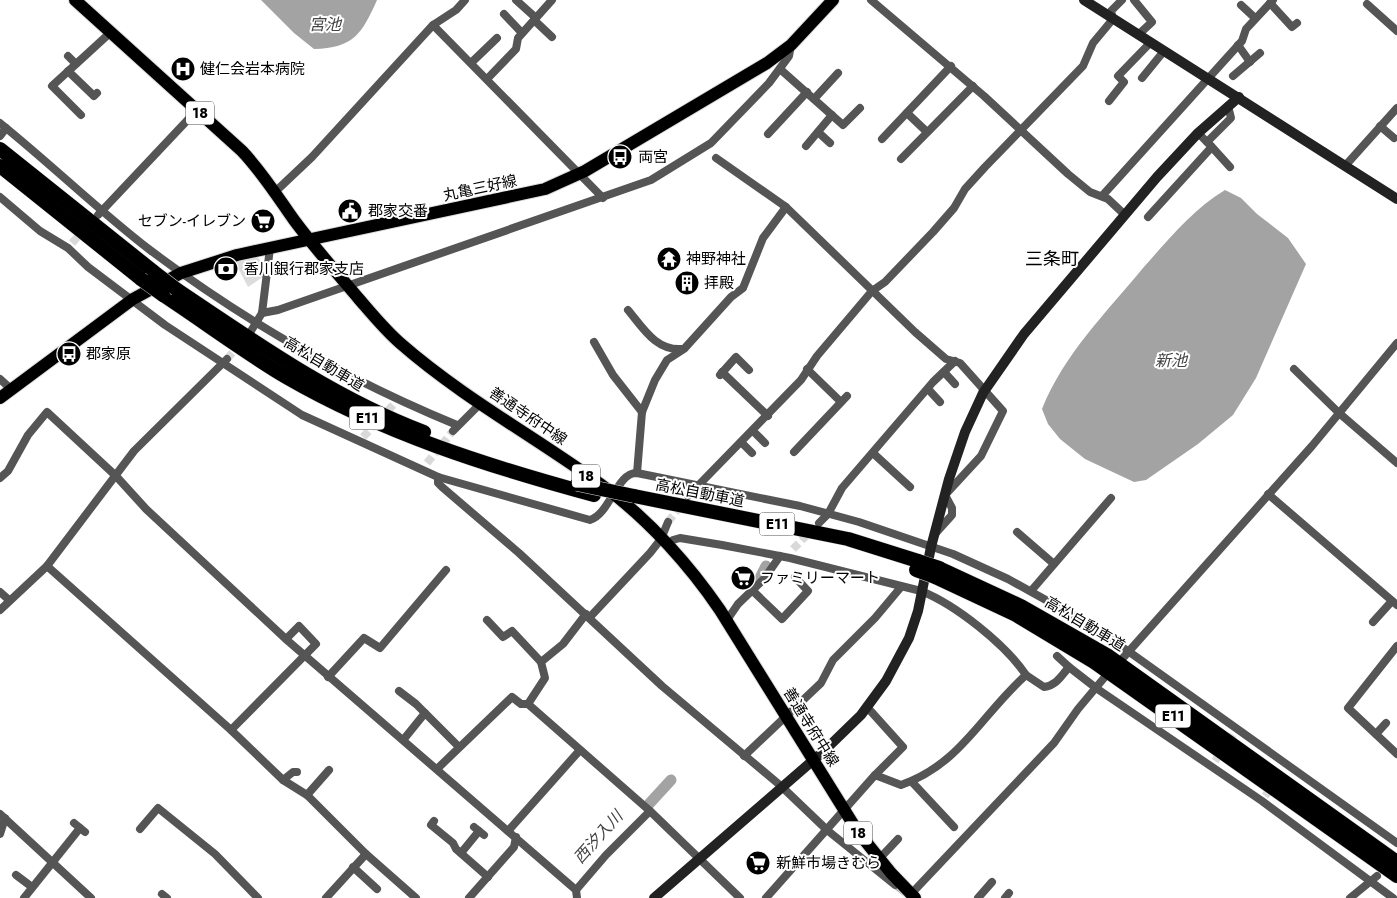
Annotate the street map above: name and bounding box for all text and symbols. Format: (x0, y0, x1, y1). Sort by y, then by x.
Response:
water label: 宮池 (309, 13, 343, 36)
hospital icon: 健仁会岩本病院 (170, 56, 196, 82)
place label: 健仁会岩本病院 (200, 58, 305, 80)
road number: 18 (186, 102, 214, 125)
bus stop icon: 両宮 (607, 144, 633, 170)
place label: 両宮 (638, 146, 668, 168)
street label: 丸亀三好線 (441, 169, 519, 207)
public building icon: 郡家交番 (337, 198, 363, 224)
place label: 郡家交番 (368, 200, 428, 222)
supermarket icon: セブン-イレブン (250, 208, 276, 234)
place label: セブン-イレブン (138, 210, 246, 232)
temple icon: 神野神社 (656, 246, 682, 272)
district label: 三条町 (1025, 246, 1079, 272)
place label: 神野神社 (686, 248, 746, 270)
bank icon: 香川銀行郡家支店 (213, 256, 239, 282)
place label: 香川銀行郡家支店 (244, 258, 364, 280)
building icon: 拝殿 (674, 270, 700, 296)
place label: 拝殿 (704, 272, 734, 294)
street label: 高松自動車道 (280, 331, 368, 397)
bus stop icon: 郡家原 (56, 341, 82, 367)
place label: 郡家原 (86, 343, 131, 365)
water label: 新池 (1155, 349, 1189, 372)
street label: 善通寺府中線 (485, 382, 571, 450)
road number: E11 (350, 406, 384, 429)
road number: 18 (572, 464, 600, 488)
street label: 高松自動車道 (654, 474, 746, 512)
road number: E11 (760, 512, 794, 536)
supermarket icon: ファミリーマート (730, 565, 756, 591)
place label: ファミリーマート (760, 567, 880, 589)
street label: 高松自動車道 (1041, 591, 1129, 657)
street label: 善通寺府中線 (778, 683, 844, 771)
road number: E11 (1156, 704, 1190, 728)
water label: 西汐入川 (568, 804, 629, 868)
road number: 18 (844, 821, 872, 844)
supermarket icon: 新鮮市場きむら (745, 850, 771, 876)
place label: 新鮮市場きむら (776, 852, 881, 874)

